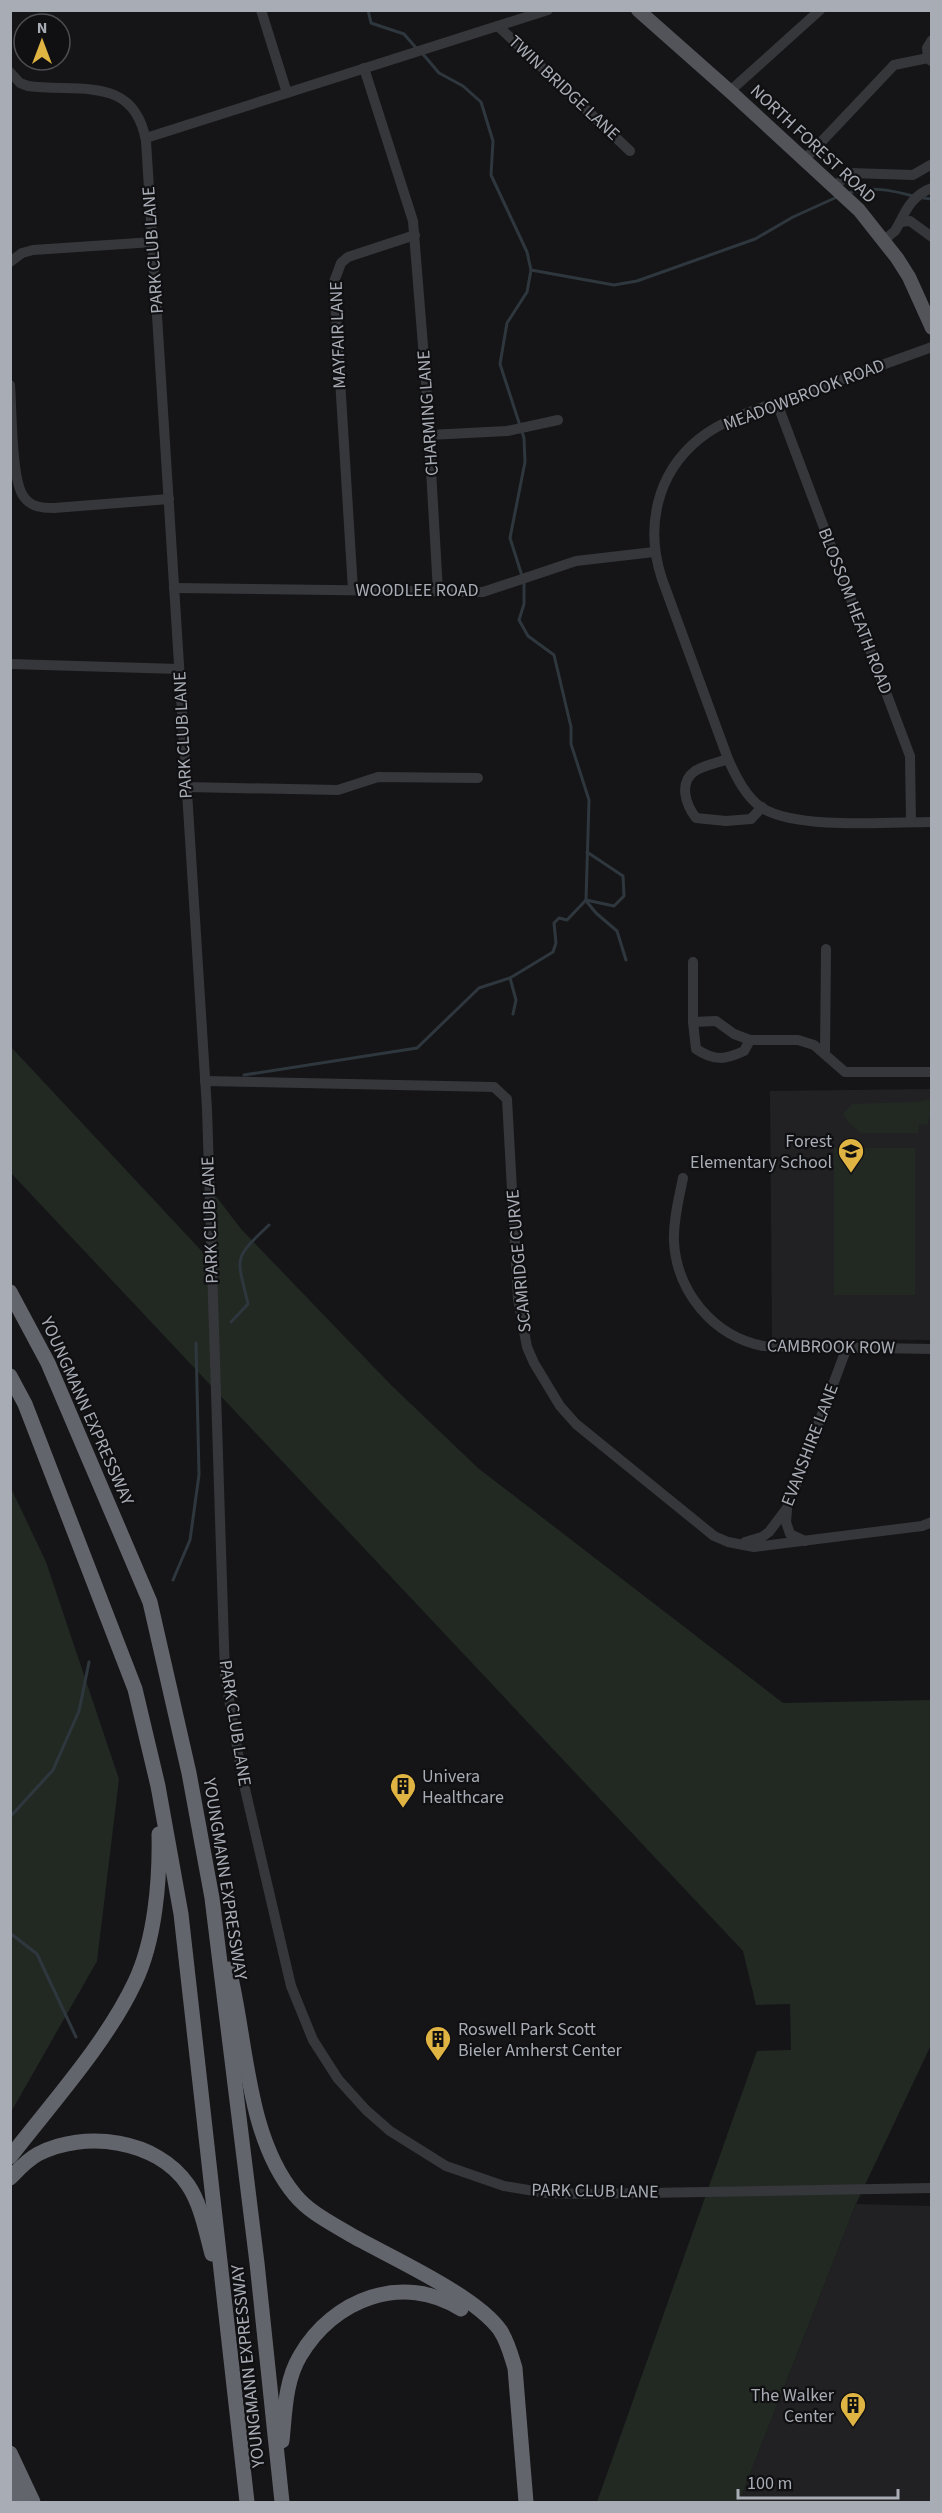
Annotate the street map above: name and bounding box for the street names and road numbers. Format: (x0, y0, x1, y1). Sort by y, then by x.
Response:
street label: TWIN BRIDGE LANE (503, 30, 625, 146)
street label: NORTH FOREST ROAD (744, 79, 882, 209)
street label: PARK CLUB LANE (136, 186, 170, 314)
street label: MAYFAIR LANE (324, 281, 352, 389)
street label: CHARMING LANE (411, 349, 445, 477)
street label: MEADOWBROOK ROAD (720, 353, 888, 437)
street label: BLOSSOM HEATH ROAD (812, 524, 898, 698)
street label: WOODLEE ROAD (355, 578, 479, 603)
street label: PARK CLUB LANE (167, 671, 199, 799)
street label: PARK CLUB LANE (195, 1156, 225, 1284)
street label: SCAMRIDGE CURVE (500, 1188, 538, 1334)
street label: YOUNGMANN EXPRESSWAY (34, 1312, 140, 1510)
street label: CAMBROOK ROW (767, 1333, 895, 1361)
street label: EVANSHIRE LANE (775, 1380, 845, 1510)
street label: PARK CLUB LANE (213, 1658, 257, 1788)
street label: YOUNGMANN EXPRESSWAY (197, 1775, 253, 1982)
street label: PARK CLUB LANE (531, 2177, 659, 2205)
street label: YOUNGMANN EXPRESSWAY (225, 2263, 271, 2470)

